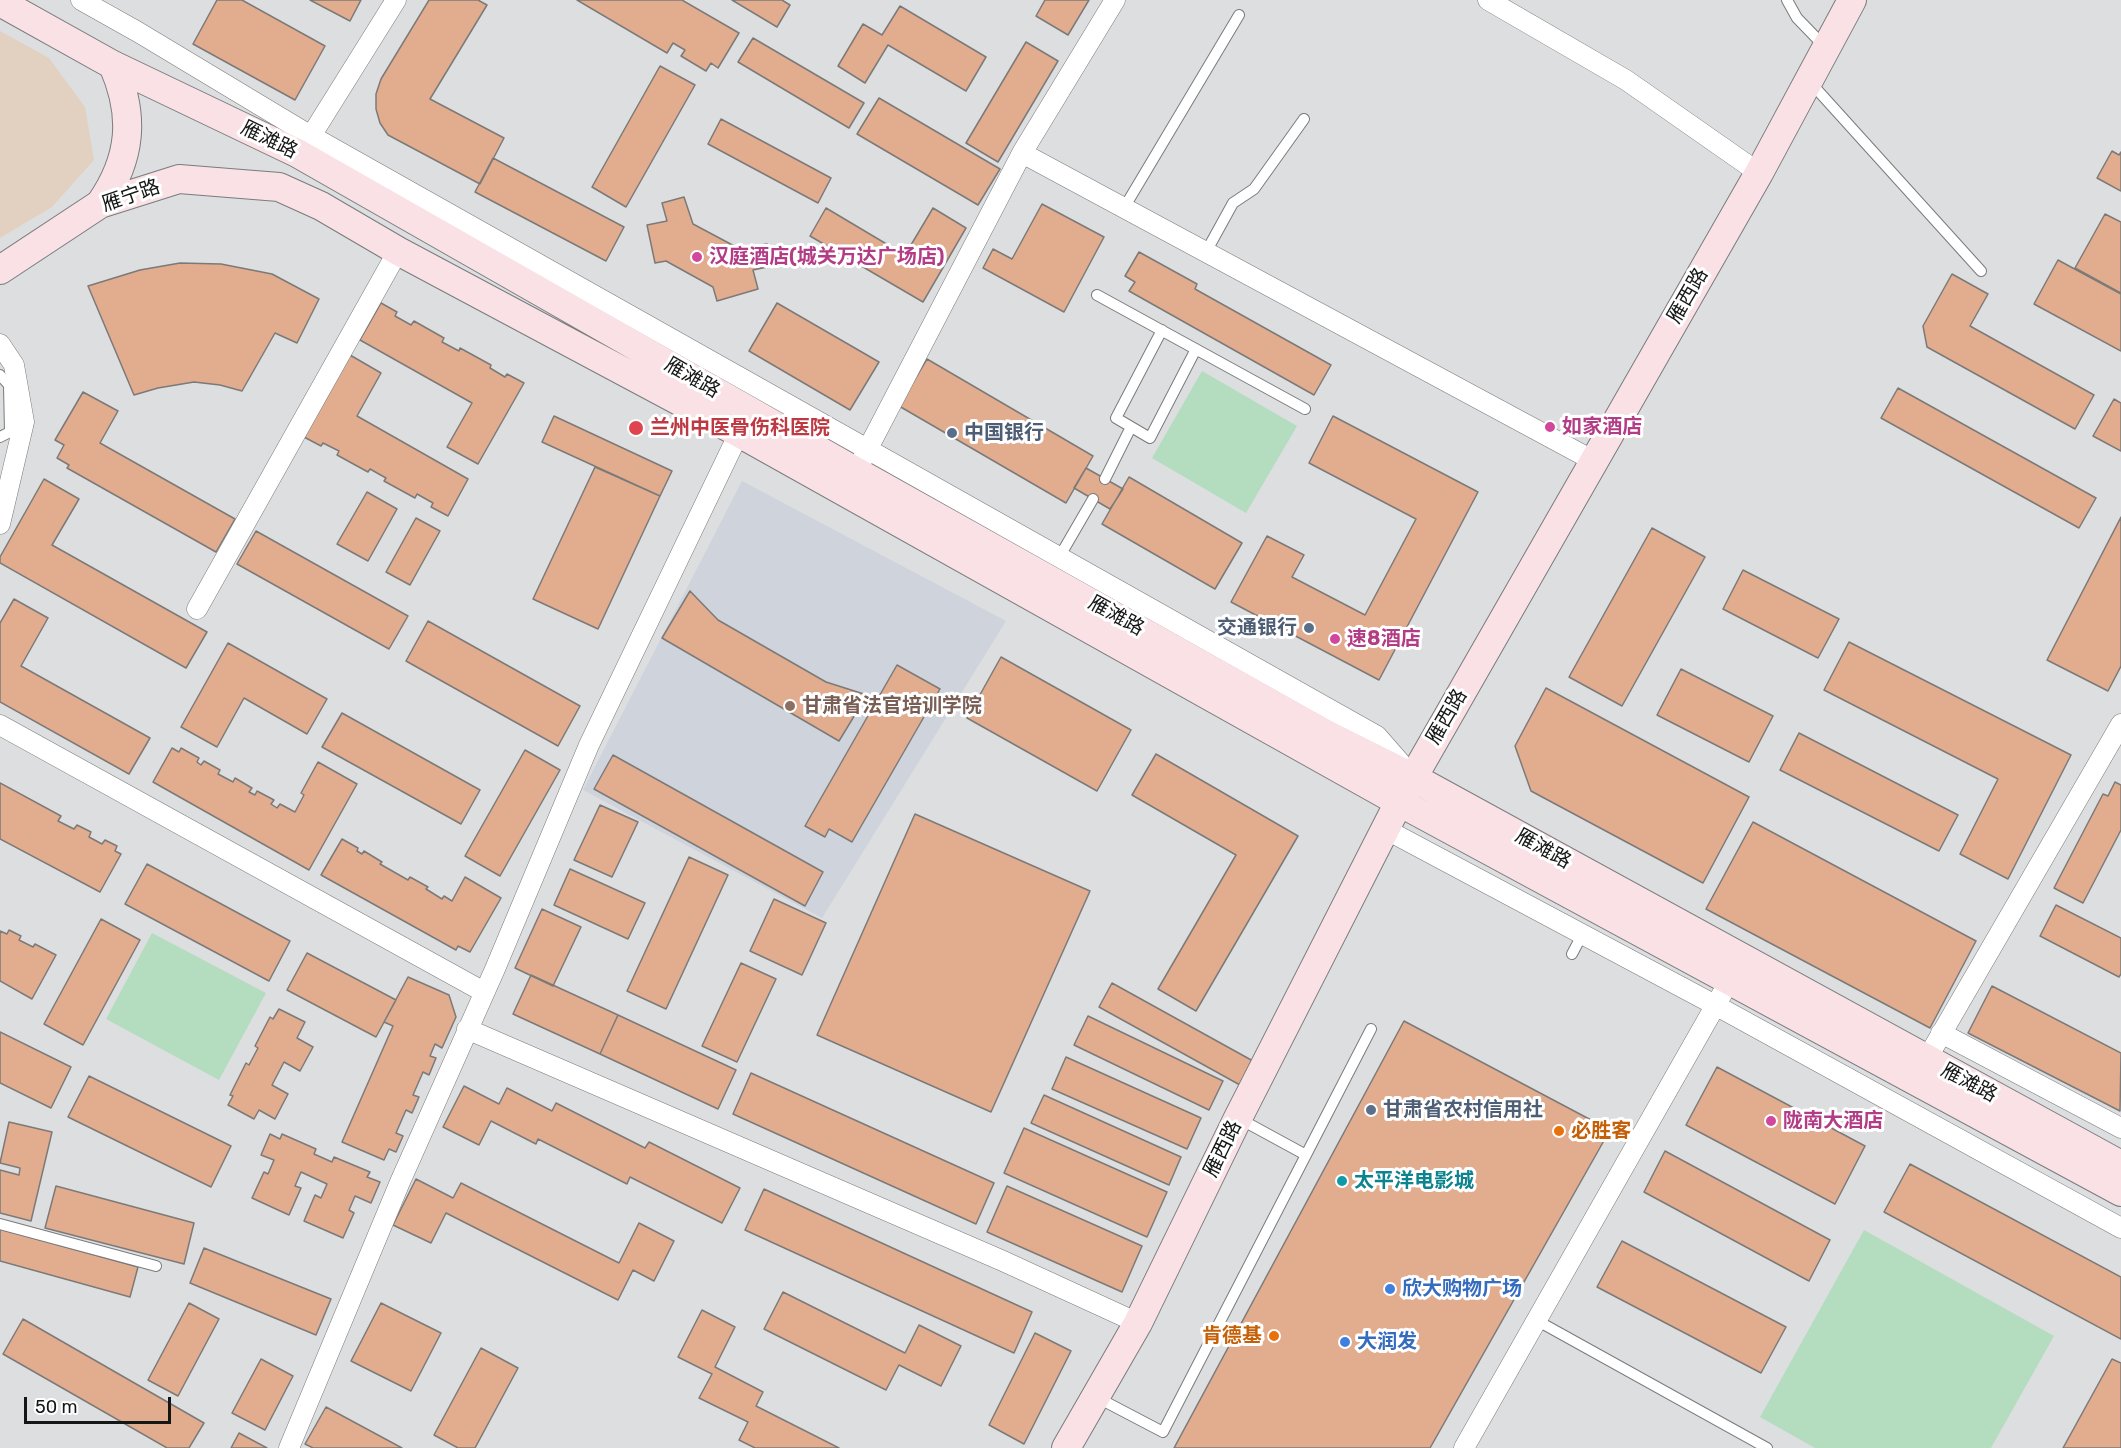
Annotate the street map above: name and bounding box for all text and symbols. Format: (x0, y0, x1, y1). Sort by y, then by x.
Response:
street label: 雁滩路 (237, 116, 301, 164)
street label: 雁宁路 (99, 175, 163, 217)
place label: 汉庭酒店(城关万达广场店) (709, 245, 944, 269)
marker: 汉庭酒店(城关万达广场店) (690, 250, 704, 264)
street label: 雁西路 (1663, 264, 1713, 328)
street label: 雁滩路 (660, 353, 724, 403)
place label: 如家酒店 (1562, 415, 1642, 439)
place label: 兰州中医骨伤科医院 (650, 416, 830, 440)
marker: 兰州中医骨伤科医院 (627, 419, 645, 437)
marker: 如家酒店 (1543, 420, 1557, 434)
place label: 中国银行 (964, 421, 1044, 445)
marker: 中国银行 (945, 426, 959, 440)
street label: 雁滩路 (1084, 591, 1148, 641)
place label: 交通银行 (1217, 616, 1297, 640)
marker: 交通银行 (1302, 621, 1316, 635)
place label: 速8酒店 (1347, 627, 1421, 651)
marker: 速8酒店 (1328, 632, 1342, 646)
street label: 雁西路 (1422, 685, 1472, 749)
place label: 甘肃省法官培训学院 (802, 694, 982, 718)
marker: 甘肃省法官培训学院 (783, 699, 797, 713)
street label: 雁滩路 (1511, 824, 1575, 874)
street label: 雁滩路 (1937, 1058, 2001, 1108)
place label: 甘肃省农村信用社 (1383, 1098, 1543, 1122)
marker: 甘肃省农村信用社 (1364, 1103, 1378, 1117)
place label: 陇南大酒店 (1783, 1109, 1883, 1133)
marker: 陇南大酒店 (1764, 1114, 1778, 1128)
street label: 雁西路 (1199, 1117, 1247, 1181)
place label: 必胜客 (1571, 1119, 1631, 1143)
marker: 必胜客 (1552, 1124, 1566, 1138)
place label: 太平洋电影城 (1354, 1169, 1474, 1193)
marker: 太平洋电影城 (1335, 1174, 1349, 1188)
place label: 欣大购物广场 (1402, 1277, 1522, 1301)
marker: 欣大购物广场 (1383, 1282, 1397, 1296)
place label: 肯德基 (1202, 1324, 1262, 1348)
marker: 肯德基 (1267, 1329, 1281, 1343)
place label: 大润发 (1357, 1330, 1417, 1354)
marker: 大润发 (1338, 1335, 1352, 1349)
scale bar (27, 1385, 174, 1423)
text: 50 m (35, 1396, 78, 1418)

